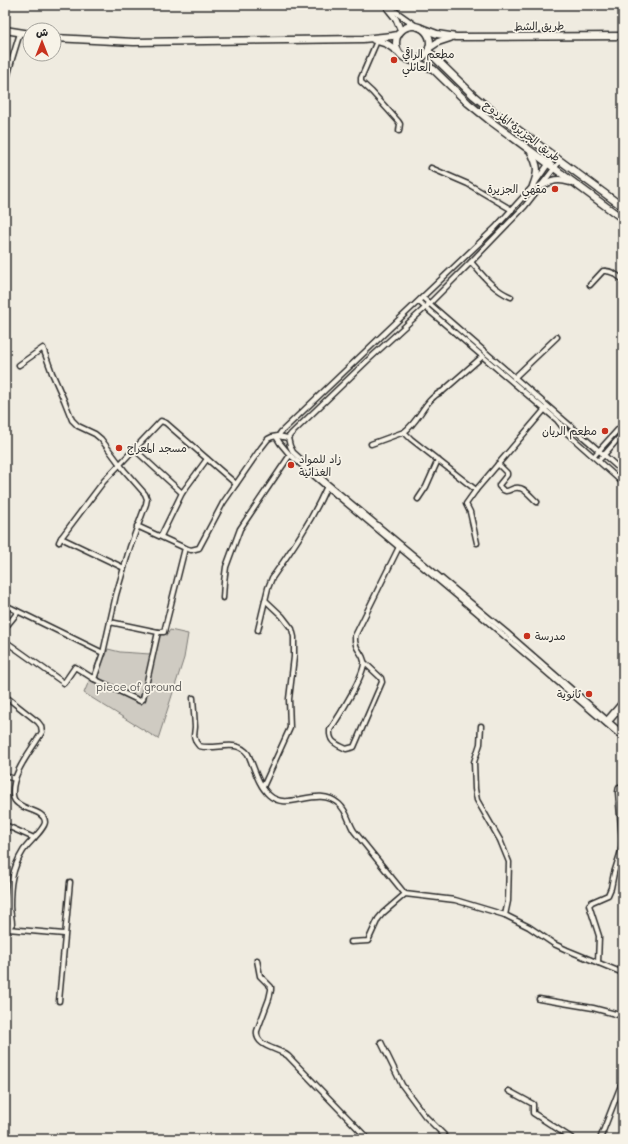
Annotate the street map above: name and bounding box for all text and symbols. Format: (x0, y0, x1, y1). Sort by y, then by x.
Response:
street label: طريق الشط (514, 18, 564, 33)
north arrow (22, 22, 62, 62)
text: ش (36, 24, 48, 39)
place label: مطعم الراقي العائلي (402, 46, 454, 78)
marker: مطعم الراقي العائلي (389, 55, 399, 65)
street label: طريق الجزيرة المزدوج (480, 97, 564, 165)
place label: مقهي الجزيرة (487, 181, 547, 200)
marker: مقهي الجزيرة (550, 184, 560, 194)
place label: مطعم الريان (542, 423, 597, 440)
marker: مطعم الريان (600, 426, 610, 436)
place label: مسجد المعراج (127, 440, 187, 456)
marker: مسجد المعراج (114, 443, 124, 453)
place label: زاد للمواد الغذائية (299, 451, 341, 479)
marker: زاد للمواد الغذائية (286, 460, 296, 470)
place label: مدرسة (535, 628, 566, 643)
marker: مدرسة (522, 631, 532, 641)
park label: piece of ground (96, 679, 182, 694)
place label: ثانوية (557, 686, 582, 702)
marker: ثانوية (584, 689, 594, 699)

